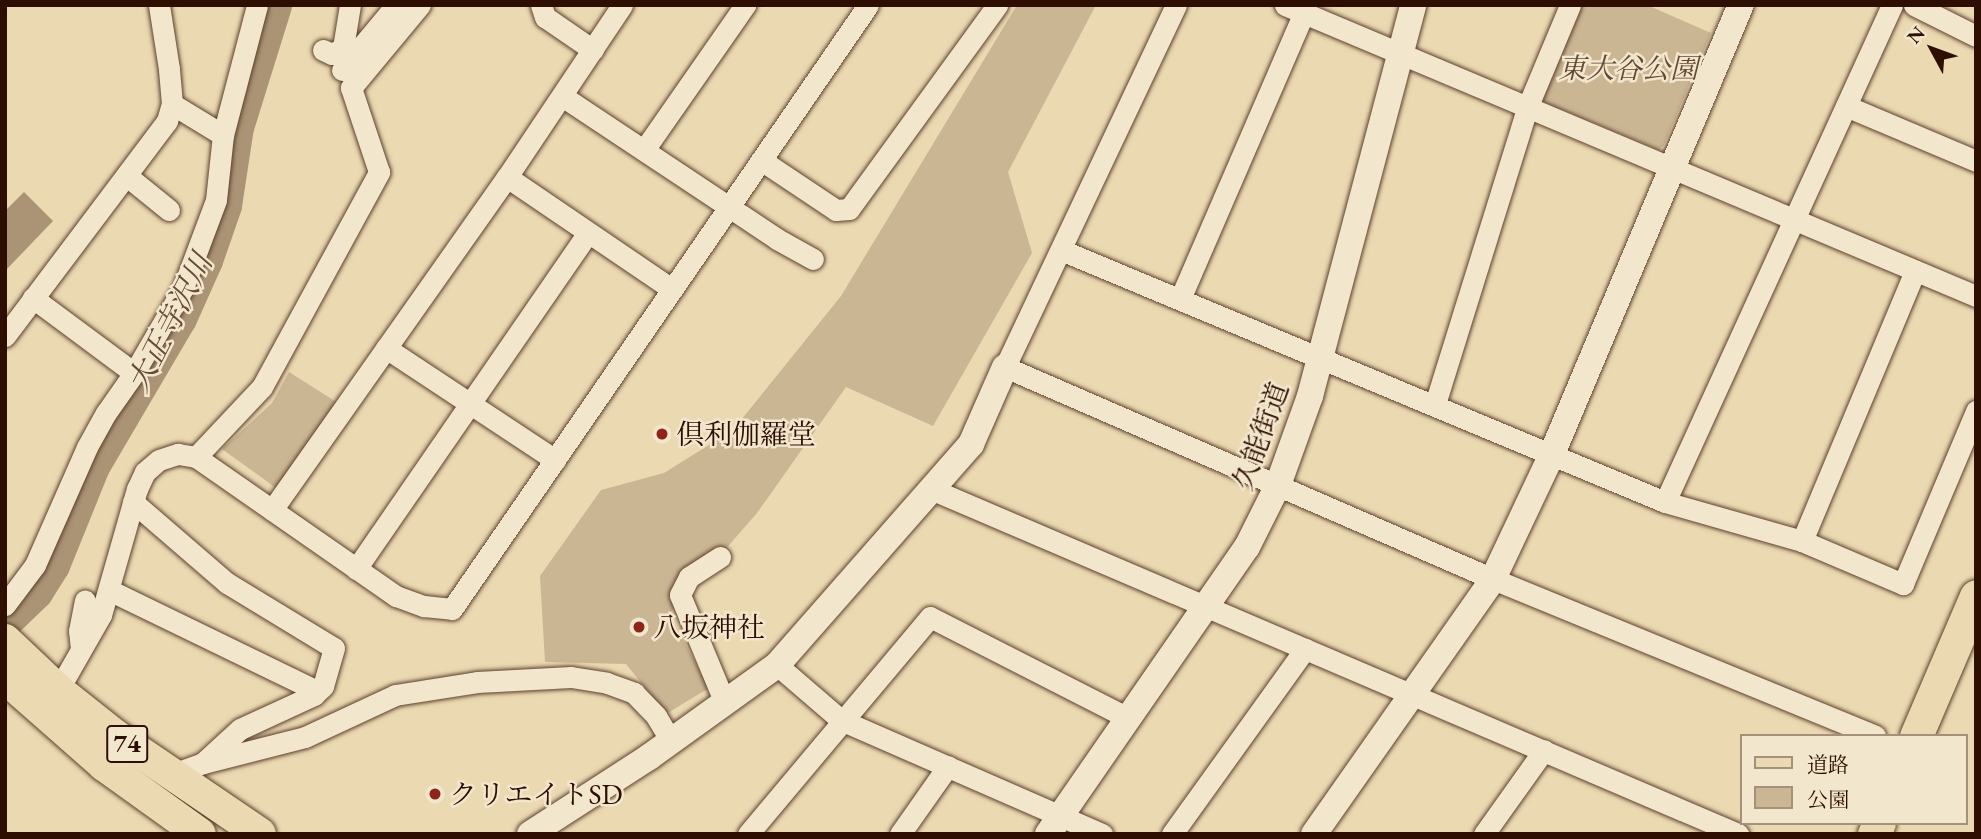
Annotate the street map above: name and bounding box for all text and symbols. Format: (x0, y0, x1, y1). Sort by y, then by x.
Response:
north arrow (1897, 14, 1967, 84)
text: N (1901, 21, 1930, 49)
park label: 東大谷公園 (1558, 51, 1698, 85)
water label: 大正寺沢川 (120, 248, 220, 398)
street label: 久能街道 (1225, 378, 1295, 494)
place label: 倶利伽羅堂 (676, 417, 816, 451)
marker: 倶利伽羅堂 (654, 426, 670, 442)
place label: 八坂神社 (653, 610, 765, 644)
marker: 八坂神社 (631, 619, 647, 635)
road number: 74 (106, 722, 148, 766)
legend (1740, 734, 1967, 825)
text: 道路 (1807, 751, 1849, 778)
place label: クリエイトSD (449, 777, 623, 811)
marker: クリエイトSD (427, 786, 443, 802)
text: 公園 (1807, 786, 1849, 813)

